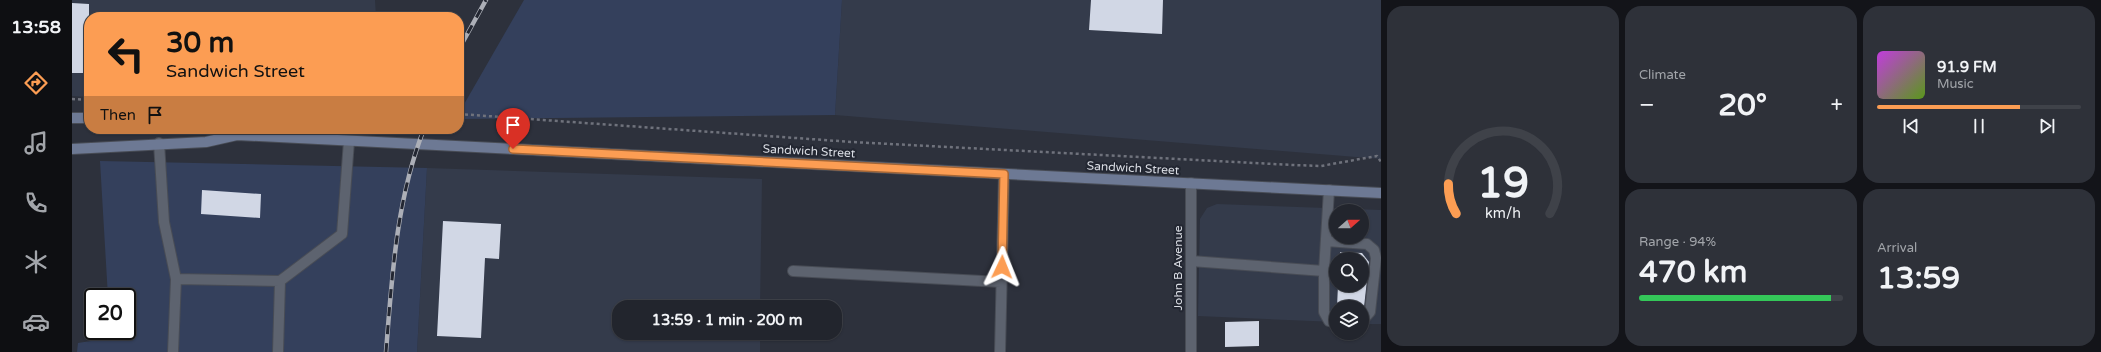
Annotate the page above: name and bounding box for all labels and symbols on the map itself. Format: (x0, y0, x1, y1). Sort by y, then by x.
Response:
pin (496, 108, 530, 149)
street label: Sandwich Street (762, 142, 856, 160)
street label: Sandwich Street (1086, 159, 1180, 177)
north arrow (1329, 204, 1369, 244)
street label: John B Avenue (1171, 225, 1185, 311)
position arrow (981, 246, 1023, 288)
speed limit sign: 20 (84, 288, 136, 340)

